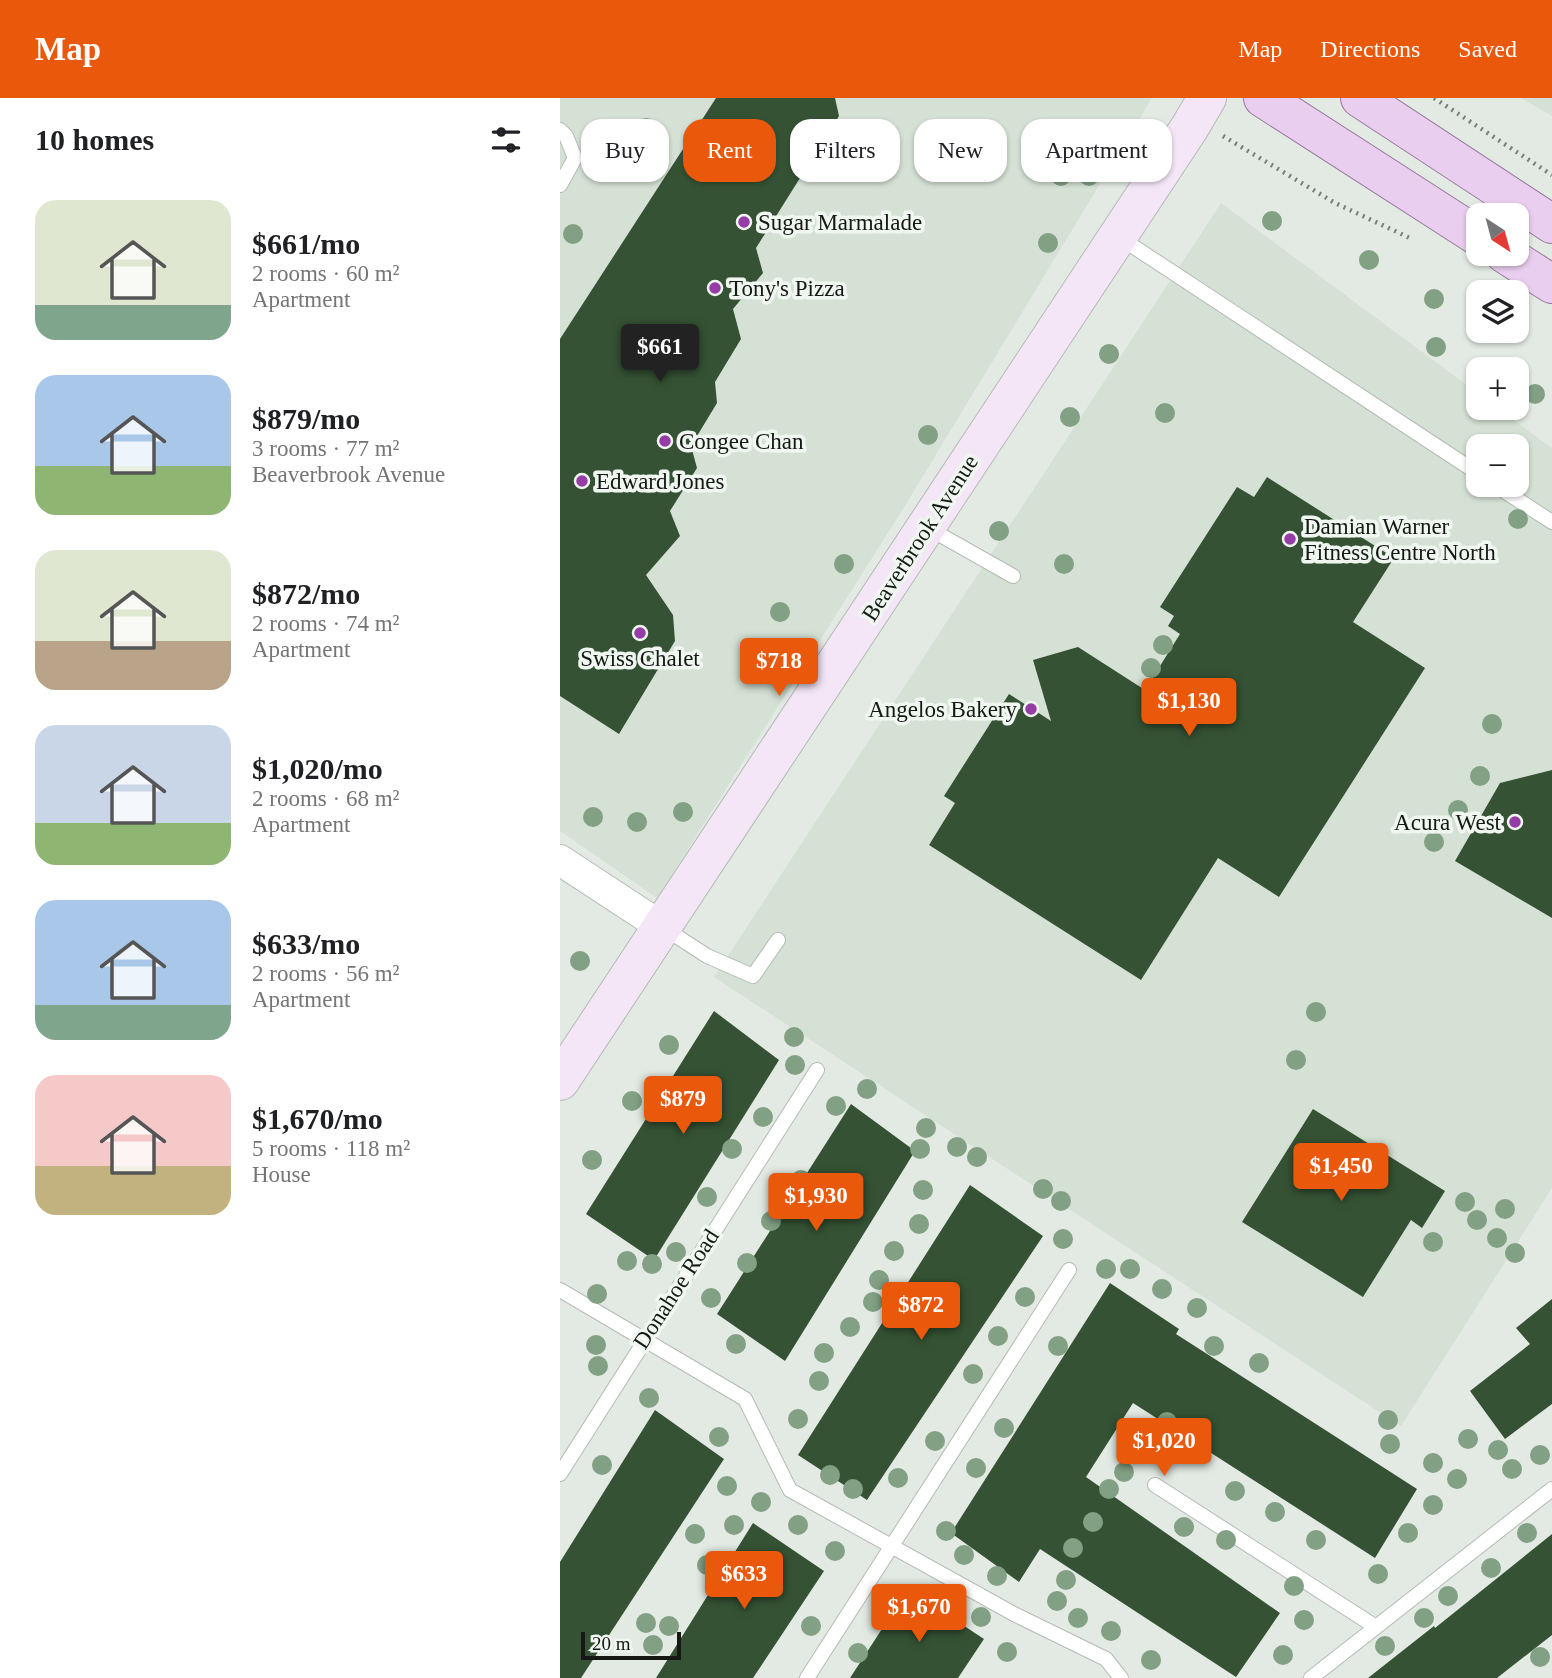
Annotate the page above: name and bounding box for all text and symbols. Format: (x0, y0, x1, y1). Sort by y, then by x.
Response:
text: Map (35, 31, 101, 67)
text: Map (1238, 36, 1282, 62)
text: Directions (1320, 36, 1420, 62)
text: Saved (1458, 36, 1517, 62)
chip: Buy (581, 119, 669, 182)
chip: Rent (683, 119, 776, 182)
chip: Filters (790, 119, 900, 182)
chip: New (914, 119, 1007, 182)
chip: Apartment (1021, 119, 1172, 182)
icon: filters (487, 121, 525, 159)
text: 10 homes (35, 123, 154, 156)
north arrow (1466, 203, 1530, 266)
map controls (1466, 203, 1529, 497)
place label: Sugar Marmalade (758, 210, 922, 235)
marker: Sugar Marmalade (736, 214, 752, 230)
text: $661/mo (252, 227, 360, 260)
icon: home (91, 228, 175, 312)
text: 2 rooms · 60 m² (252, 261, 399, 286)
place label: Tony's Pizza (729, 276, 845, 301)
marker: Tony's Pizza (707, 280, 723, 296)
button: layers (1466, 280, 1529, 343)
text: Apartment (252, 287, 350, 312)
pin: $661 (619, 324, 701, 384)
text: $661 (637, 334, 683, 359)
button: + (1466, 357, 1529, 420)
text: $879/mo (252, 402, 360, 435)
icon: home (91, 403, 175, 487)
place label: Congee Chan (679, 429, 804, 454)
marker: Congee Chan (657, 433, 673, 449)
button: − (1466, 434, 1529, 497)
text: 3 rooms · 77 m² (252, 436, 399, 461)
street label: Beaverbrook Avenue (857, 450, 983, 626)
text: Beaverbrook Avenue (252, 462, 445, 487)
place label: Edward Jones (596, 469, 724, 494)
marker: Edward Jones (574, 473, 590, 489)
place label: Damian Warner Fitness Centre North (1304, 514, 1496, 565)
marker: Damian Warner Fitness Centre North (1282, 531, 1298, 547)
text: $872/mo (252, 577, 360, 610)
icon: home (91, 578, 175, 662)
text: 2 rooms · 74 m² (252, 611, 399, 636)
marker: Swiss Chalet (632, 625, 648, 641)
text: Apartment (252, 637, 350, 662)
pin: $718 (738, 638, 820, 698)
place label: Swiss Chalet (580, 646, 700, 671)
text: $718 (756, 648, 802, 673)
pin: $1,130 (1132, 678, 1246, 738)
text: $1,130 (1157, 688, 1221, 713)
place label: Angelos Bakery (868, 697, 1017, 722)
marker: Angelos Bakery (1023, 701, 1039, 717)
text: $1,020/mo (252, 752, 383, 785)
icon: home (91, 753, 175, 837)
text: 2 rooms · 68 m² (252, 786, 399, 811)
place label: Acura West (1394, 810, 1502, 835)
text: Apartment (252, 812, 350, 837)
marker: Acura West (1507, 814, 1523, 830)
text: $633/mo (252, 927, 360, 960)
icon: home (91, 928, 175, 1012)
text: 2 rooms · 56 m² (252, 961, 399, 986)
text: Apartment (252, 987, 350, 1012)
pin: $879 (642, 1076, 724, 1136)
text: $879 (660, 1086, 706, 1111)
text: $1,670/mo (252, 1102, 383, 1135)
icon: home (91, 1103, 175, 1187)
text: 5 rooms · 118 m² (252, 1136, 410, 1161)
pin: $1,450 (1284, 1144, 1398, 1203)
text: $1,450 (1309, 1153, 1373, 1178)
text: House (252, 1162, 311, 1187)
pin: $1,930 (759, 1174, 873, 1233)
text: $1,930 (784, 1183, 848, 1208)
street label: Donahoe Road (628, 1224, 724, 1353)
pin: $872 (880, 1282, 962, 1342)
text: $872 (898, 1292, 944, 1317)
pin: $1,020 (1107, 1418, 1221, 1478)
text: $1,020 (1132, 1428, 1196, 1453)
pin: $633 (703, 1552, 785, 1611)
text: $633 (721, 1561, 767, 1586)
pin: $1,670 (862, 1584, 976, 1644)
text: $1,670 (887, 1594, 951, 1619)
scale bar (581, 1629, 681, 1661)
text: 20 m (592, 1633, 631, 1654)

